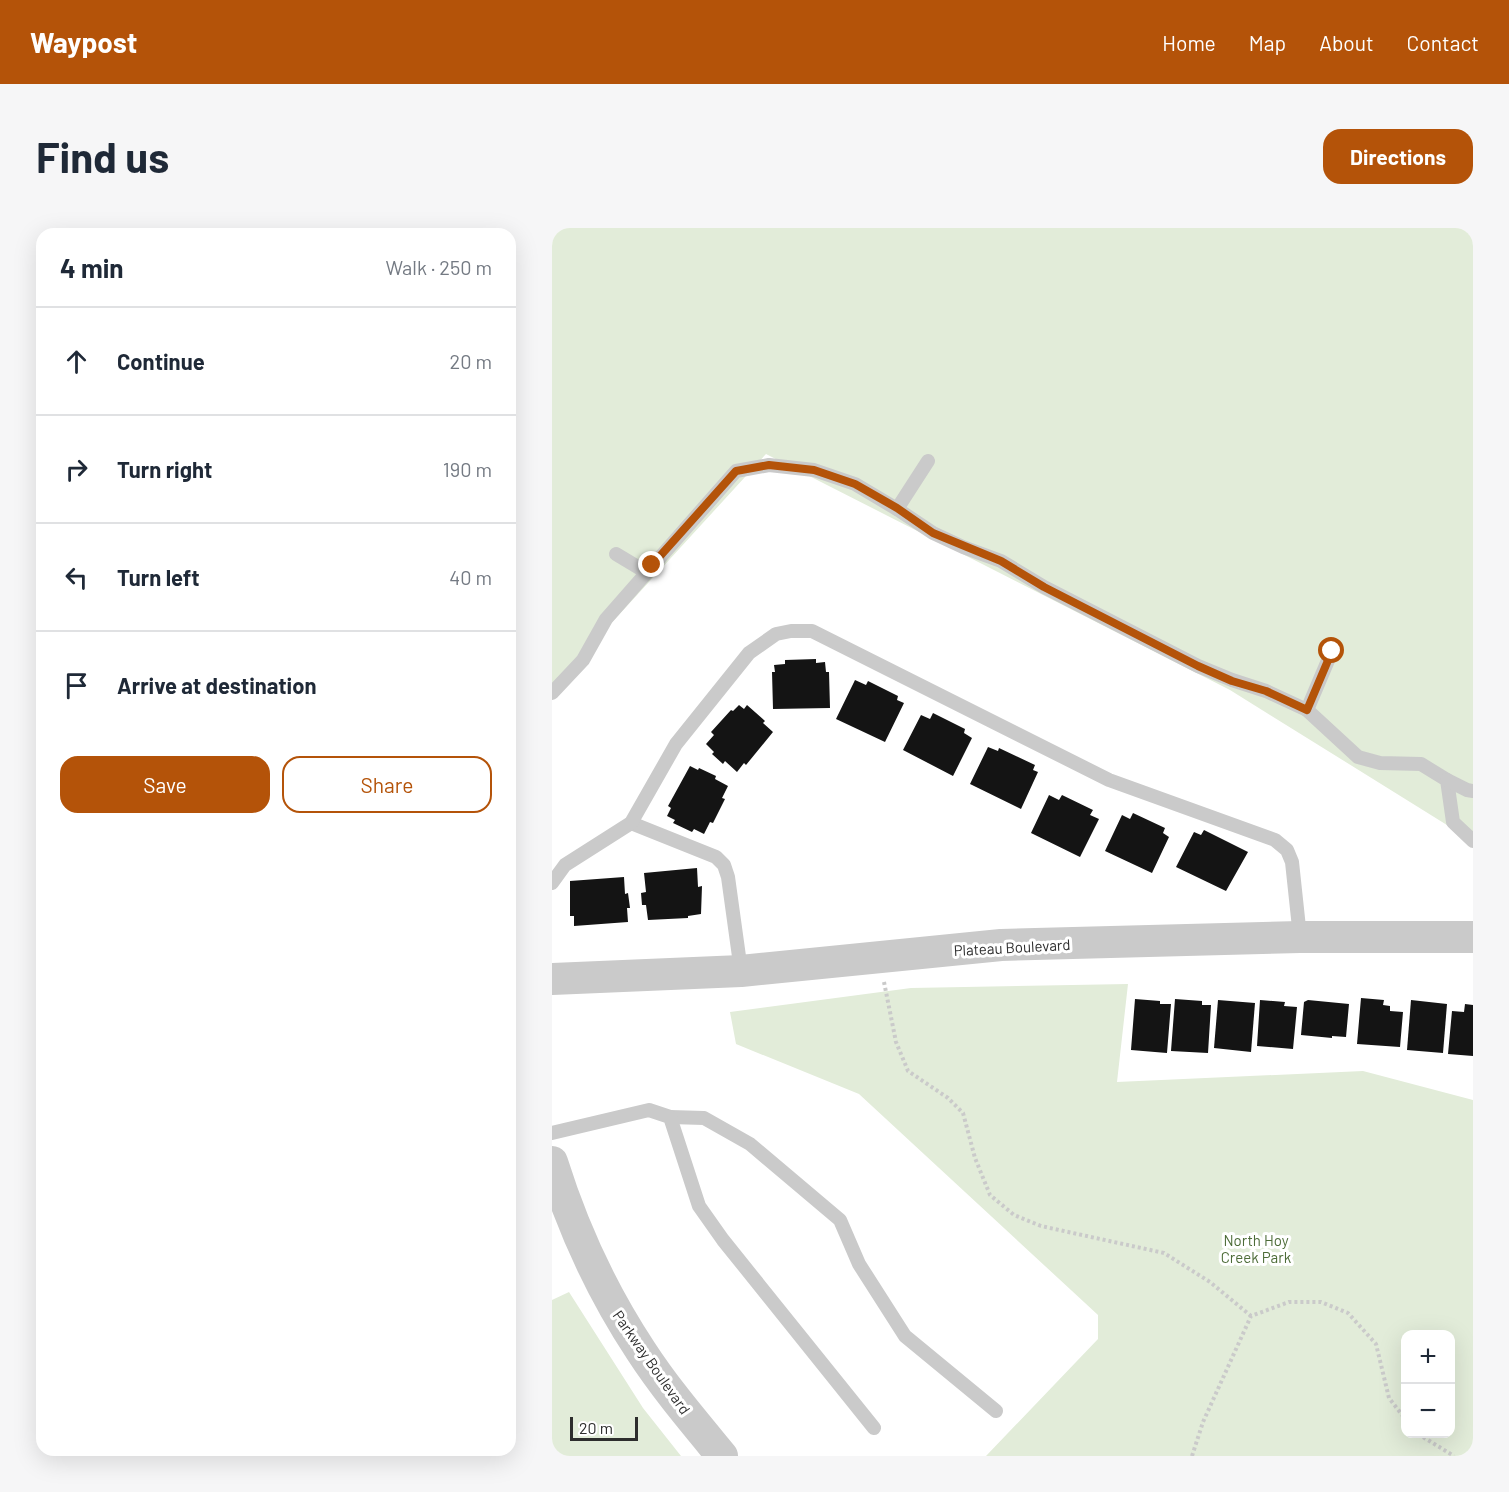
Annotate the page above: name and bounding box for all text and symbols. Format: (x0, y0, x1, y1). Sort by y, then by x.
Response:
text: Waypost (30, 25, 137, 59)
text: Home (1162, 30, 1216, 55)
text: Map (1249, 30, 1286, 55)
text: About (1319, 30, 1374, 55)
text: Contact (1407, 30, 1479, 55)
button: Directions (1323, 129, 1473, 184)
text: Find us (36, 131, 169, 181)
text: 4 min (60, 252, 124, 283)
text: Walk · 250 m (386, 255, 492, 279)
icon: ahead (60, 345, 93, 378)
text: Continue (117, 348, 205, 374)
text: 20 m (449, 349, 492, 373)
icon: right (60, 453, 93, 486)
text: Turn right (117, 456, 212, 482)
text: 190 m (443, 457, 492, 481)
route end (638, 551, 664, 577)
icon: left (60, 561, 93, 594)
text: Turn left (117, 564, 200, 590)
text: 40 m (449, 565, 492, 589)
route start (1318, 637, 1344, 663)
icon: arrive (60, 669, 93, 702)
text: Arrive at destination (117, 672, 316, 698)
button: Save (60, 756, 270, 813)
button: Share (282, 756, 492, 813)
street label: Plateau Boulevard (953, 935, 1071, 959)
park label: North Hoy Creek Park (1221, 1231, 1292, 1266)
street label: Parkway Boulevard (609, 1307, 695, 1417)
map controls (1401, 1330, 1455, 1438)
button: + (1401, 1330, 1455, 1384)
button: − (1401, 1384, 1455, 1438)
scale bar (570, 1414, 638, 1442)
text: 20 m (579, 1418, 613, 1437)

